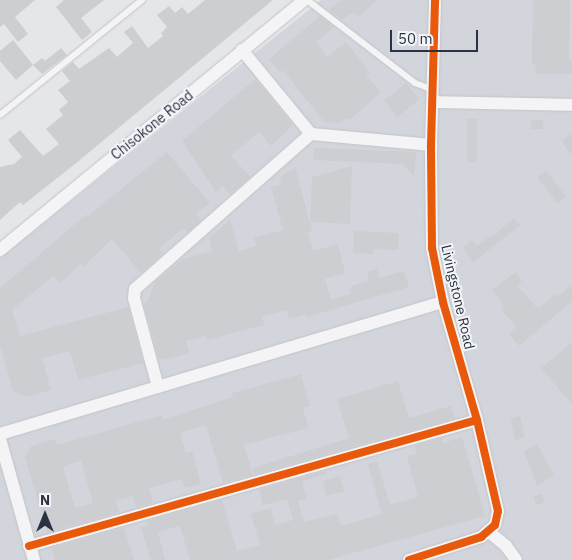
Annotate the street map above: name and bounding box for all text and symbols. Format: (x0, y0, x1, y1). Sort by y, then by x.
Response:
scale bar (392, 20, 480, 52)
text: 50 m (398, 29, 433, 48)
street label: Chisokone Road (108, 87, 196, 163)
street label: Livingstone Road (438, 243, 478, 351)
north arrow (20, 490, 70, 540)
text: N (40, 491, 50, 509)

